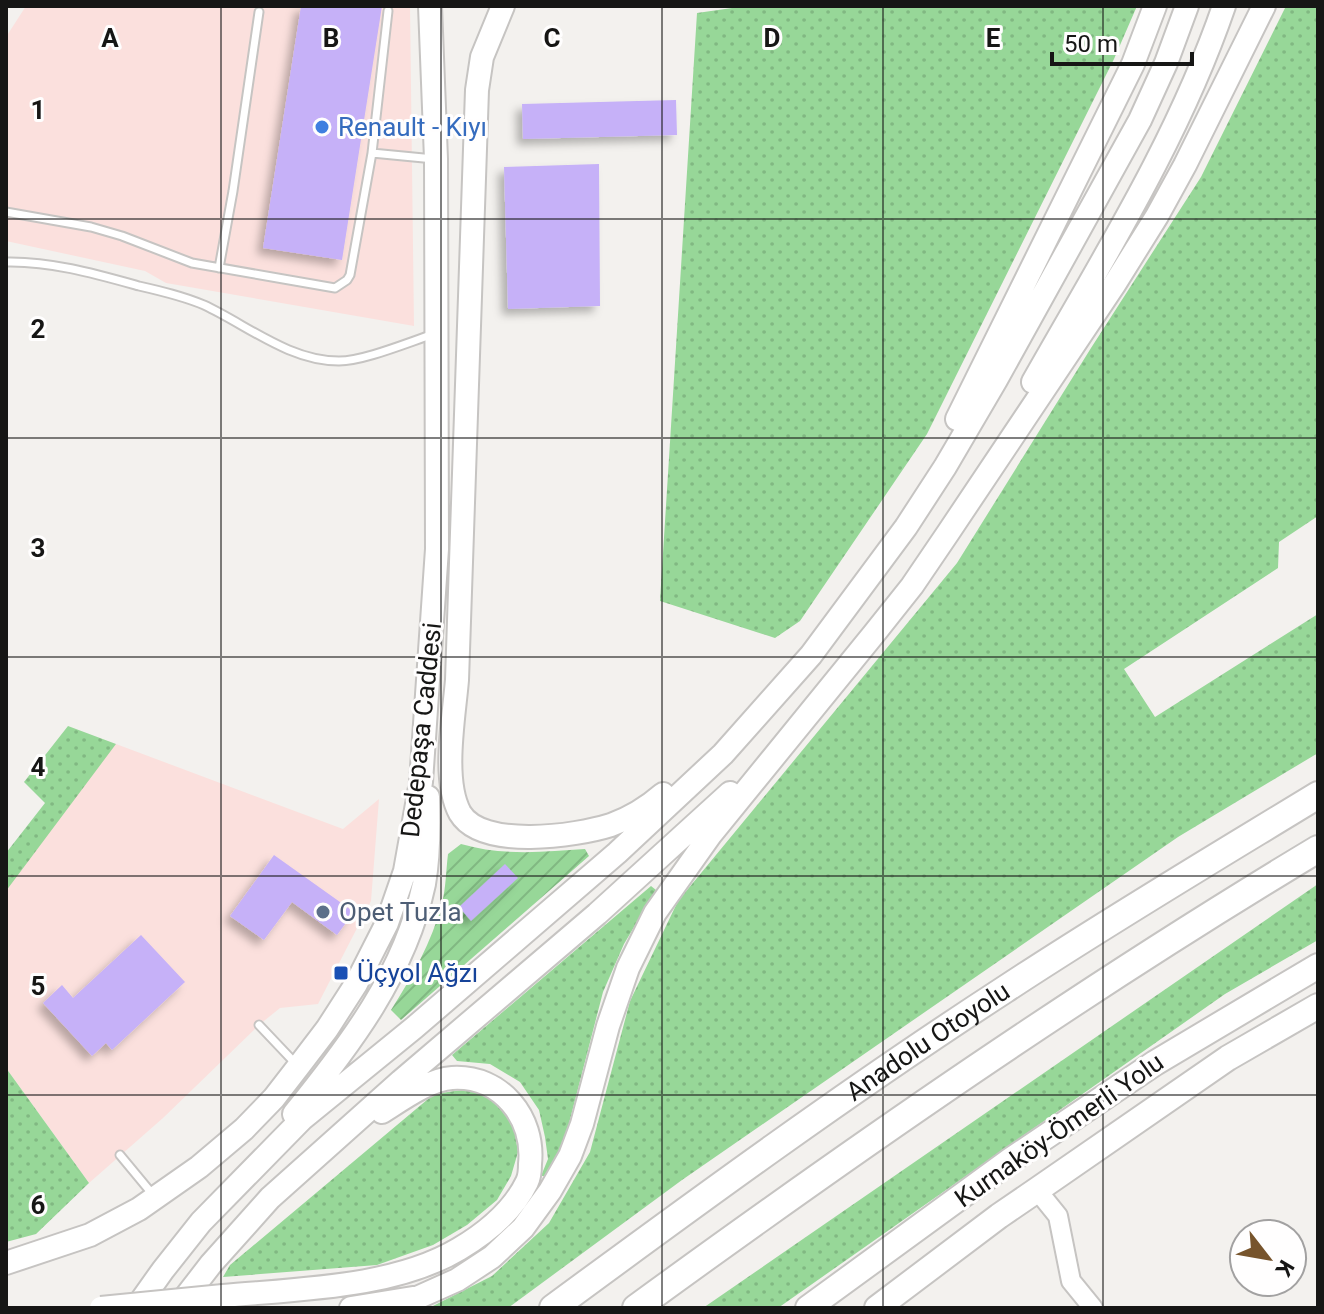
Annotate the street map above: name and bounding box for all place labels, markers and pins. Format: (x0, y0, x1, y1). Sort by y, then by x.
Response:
place label: Renault - Kıyı (338, 112, 487, 142)
marker: Renault - Kıyı (313, 118, 331, 136)
place label: Opet Tuzla (339, 897, 462, 927)
marker: Opet Tuzla (314, 903, 332, 921)
place label: Üçyol Ağzı (357, 958, 478, 988)
marker: Üçyol Ağzı (332, 964, 350, 982)

